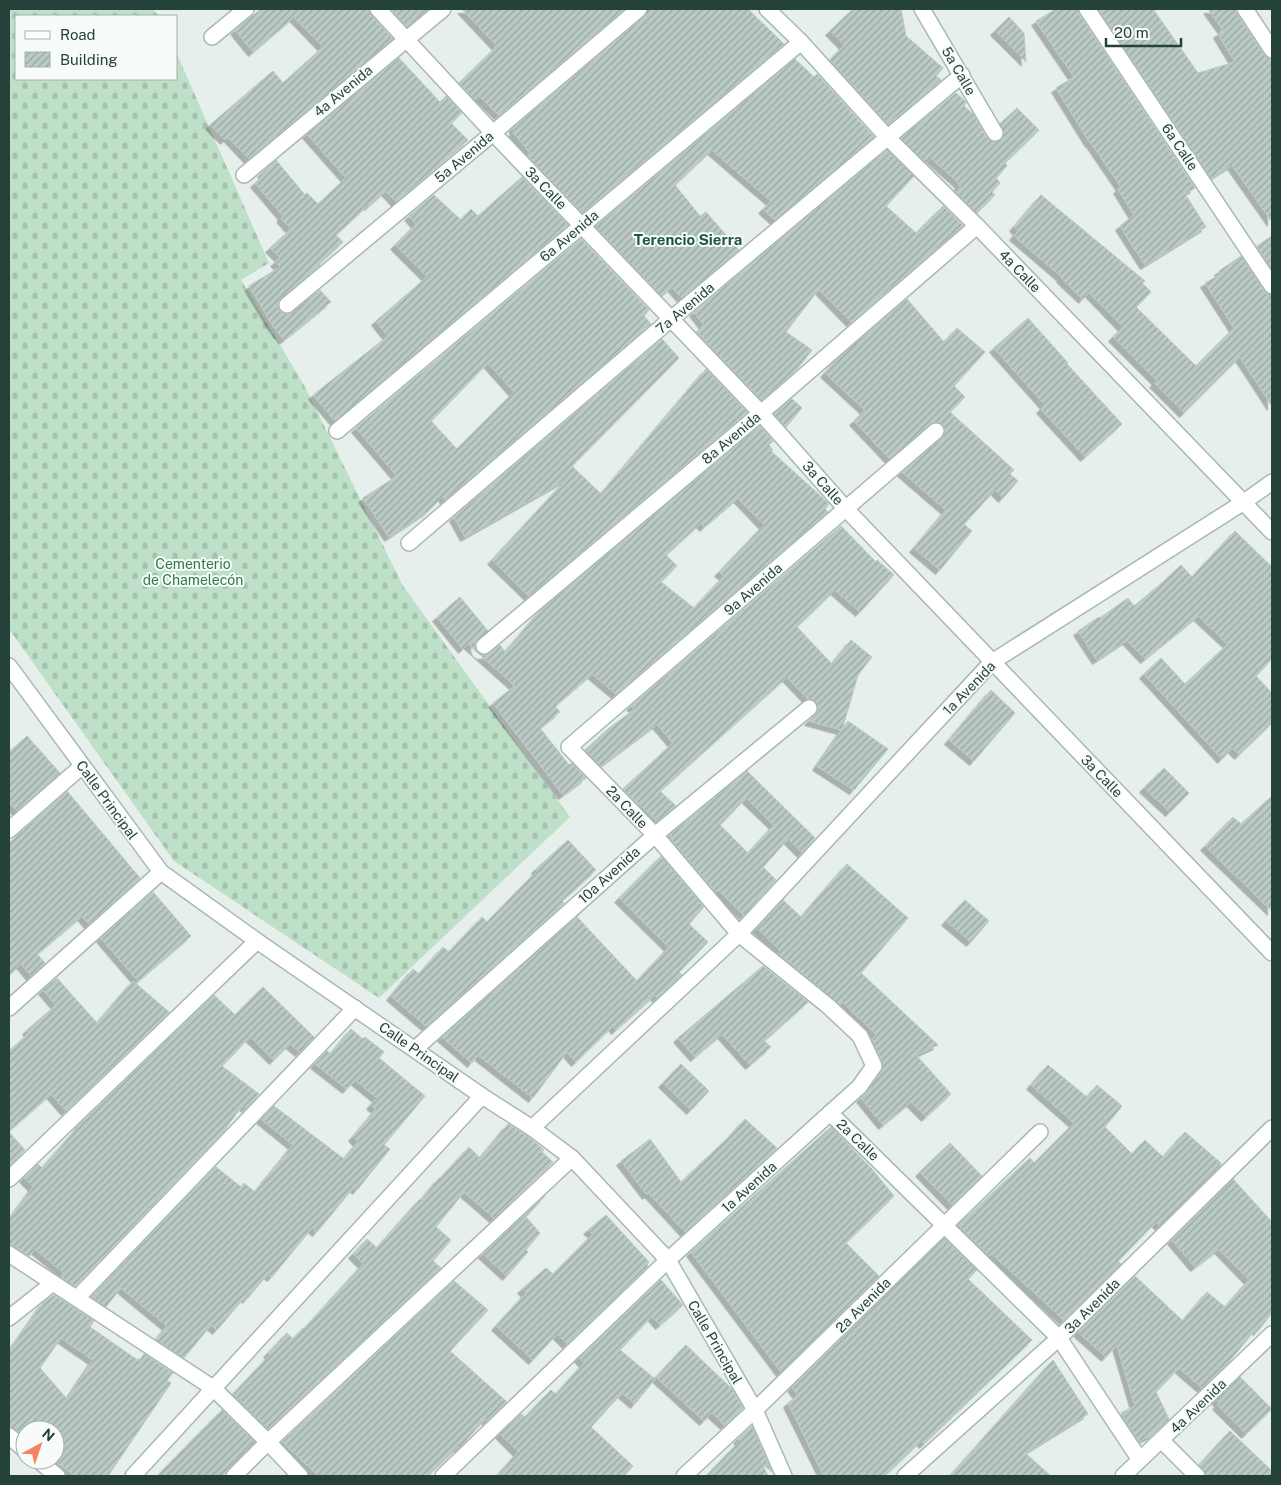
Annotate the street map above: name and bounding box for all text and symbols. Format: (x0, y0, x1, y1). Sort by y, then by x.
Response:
legend (15, 15, 178, 80)
scale bar (1106, 15, 1181, 47)
text: 20 m (1114, 24, 1149, 41)
text: Road (60, 26, 96, 43)
street label: 5a Calle (939, 44, 979, 98)
text: Building (60, 51, 118, 68)
street label: 4a Avenida (310, 62, 376, 120)
street label: 6a Calle (1159, 121, 1201, 173)
street label: 5a Avenida (431, 128, 497, 186)
street label: 3a Calle (522, 163, 570, 213)
street label: 6a Avenida (536, 207, 602, 265)
district label: Terencio Sierra (634, 231, 742, 248)
street label: 4a Calle (996, 246, 1044, 296)
street label: 7a Avenida (653, 279, 717, 337)
street label: 8a Avenida (698, 409, 764, 467)
street label: 3a Calle (799, 458, 847, 508)
park label: Cementerio de Chamelecón (143, 556, 243, 588)
street label: 9a Avenida (721, 560, 785, 618)
street label: 1a Avenida (939, 658, 999, 718)
street label: 3a Calle (1078, 751, 1126, 801)
street label: Calle Principal (73, 757, 141, 843)
street label: 2a Calle (603, 783, 651, 832)
street label: 10a Avenida (575, 843, 643, 907)
street label: Calle Principal (376, 1019, 462, 1085)
street label: 2a Calle (834, 1116, 883, 1164)
street label: 1a Avenida (718, 1158, 780, 1216)
street label: 2a Avenida (832, 1274, 894, 1336)
street label: 3a Avenida (1061, 1275, 1123, 1337)
street label: Calle Principal (685, 1297, 745, 1387)
street label: 4a Avenida (1167, 1375, 1229, 1437)
north arrow (15, 1420, 65, 1470)
text: N (39, 1425, 58, 1445)

